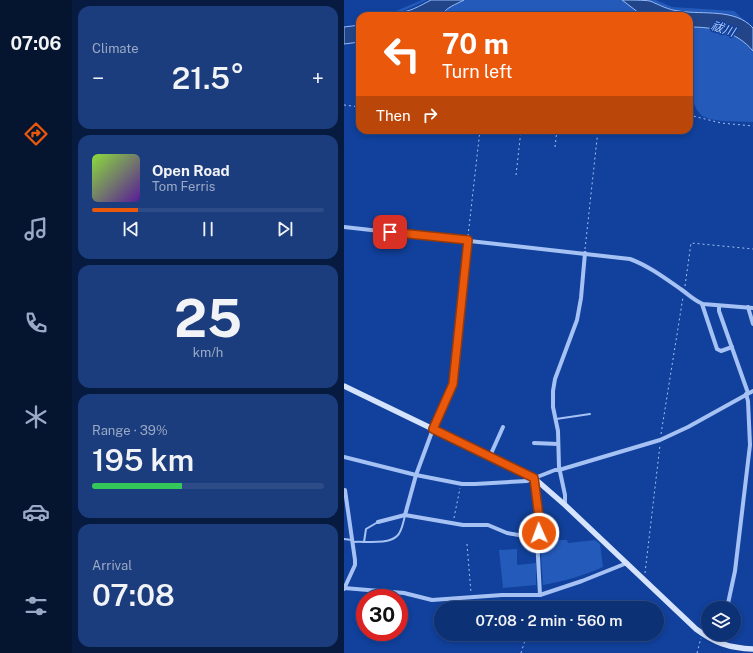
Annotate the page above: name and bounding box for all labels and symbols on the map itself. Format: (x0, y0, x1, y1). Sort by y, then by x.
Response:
water label: 祓川 (709, 19, 738, 40)
pin (373, 215, 407, 249)
position arrow (518, 512, 560, 554)
speed limit sign: 30 (356, 589, 408, 641)

